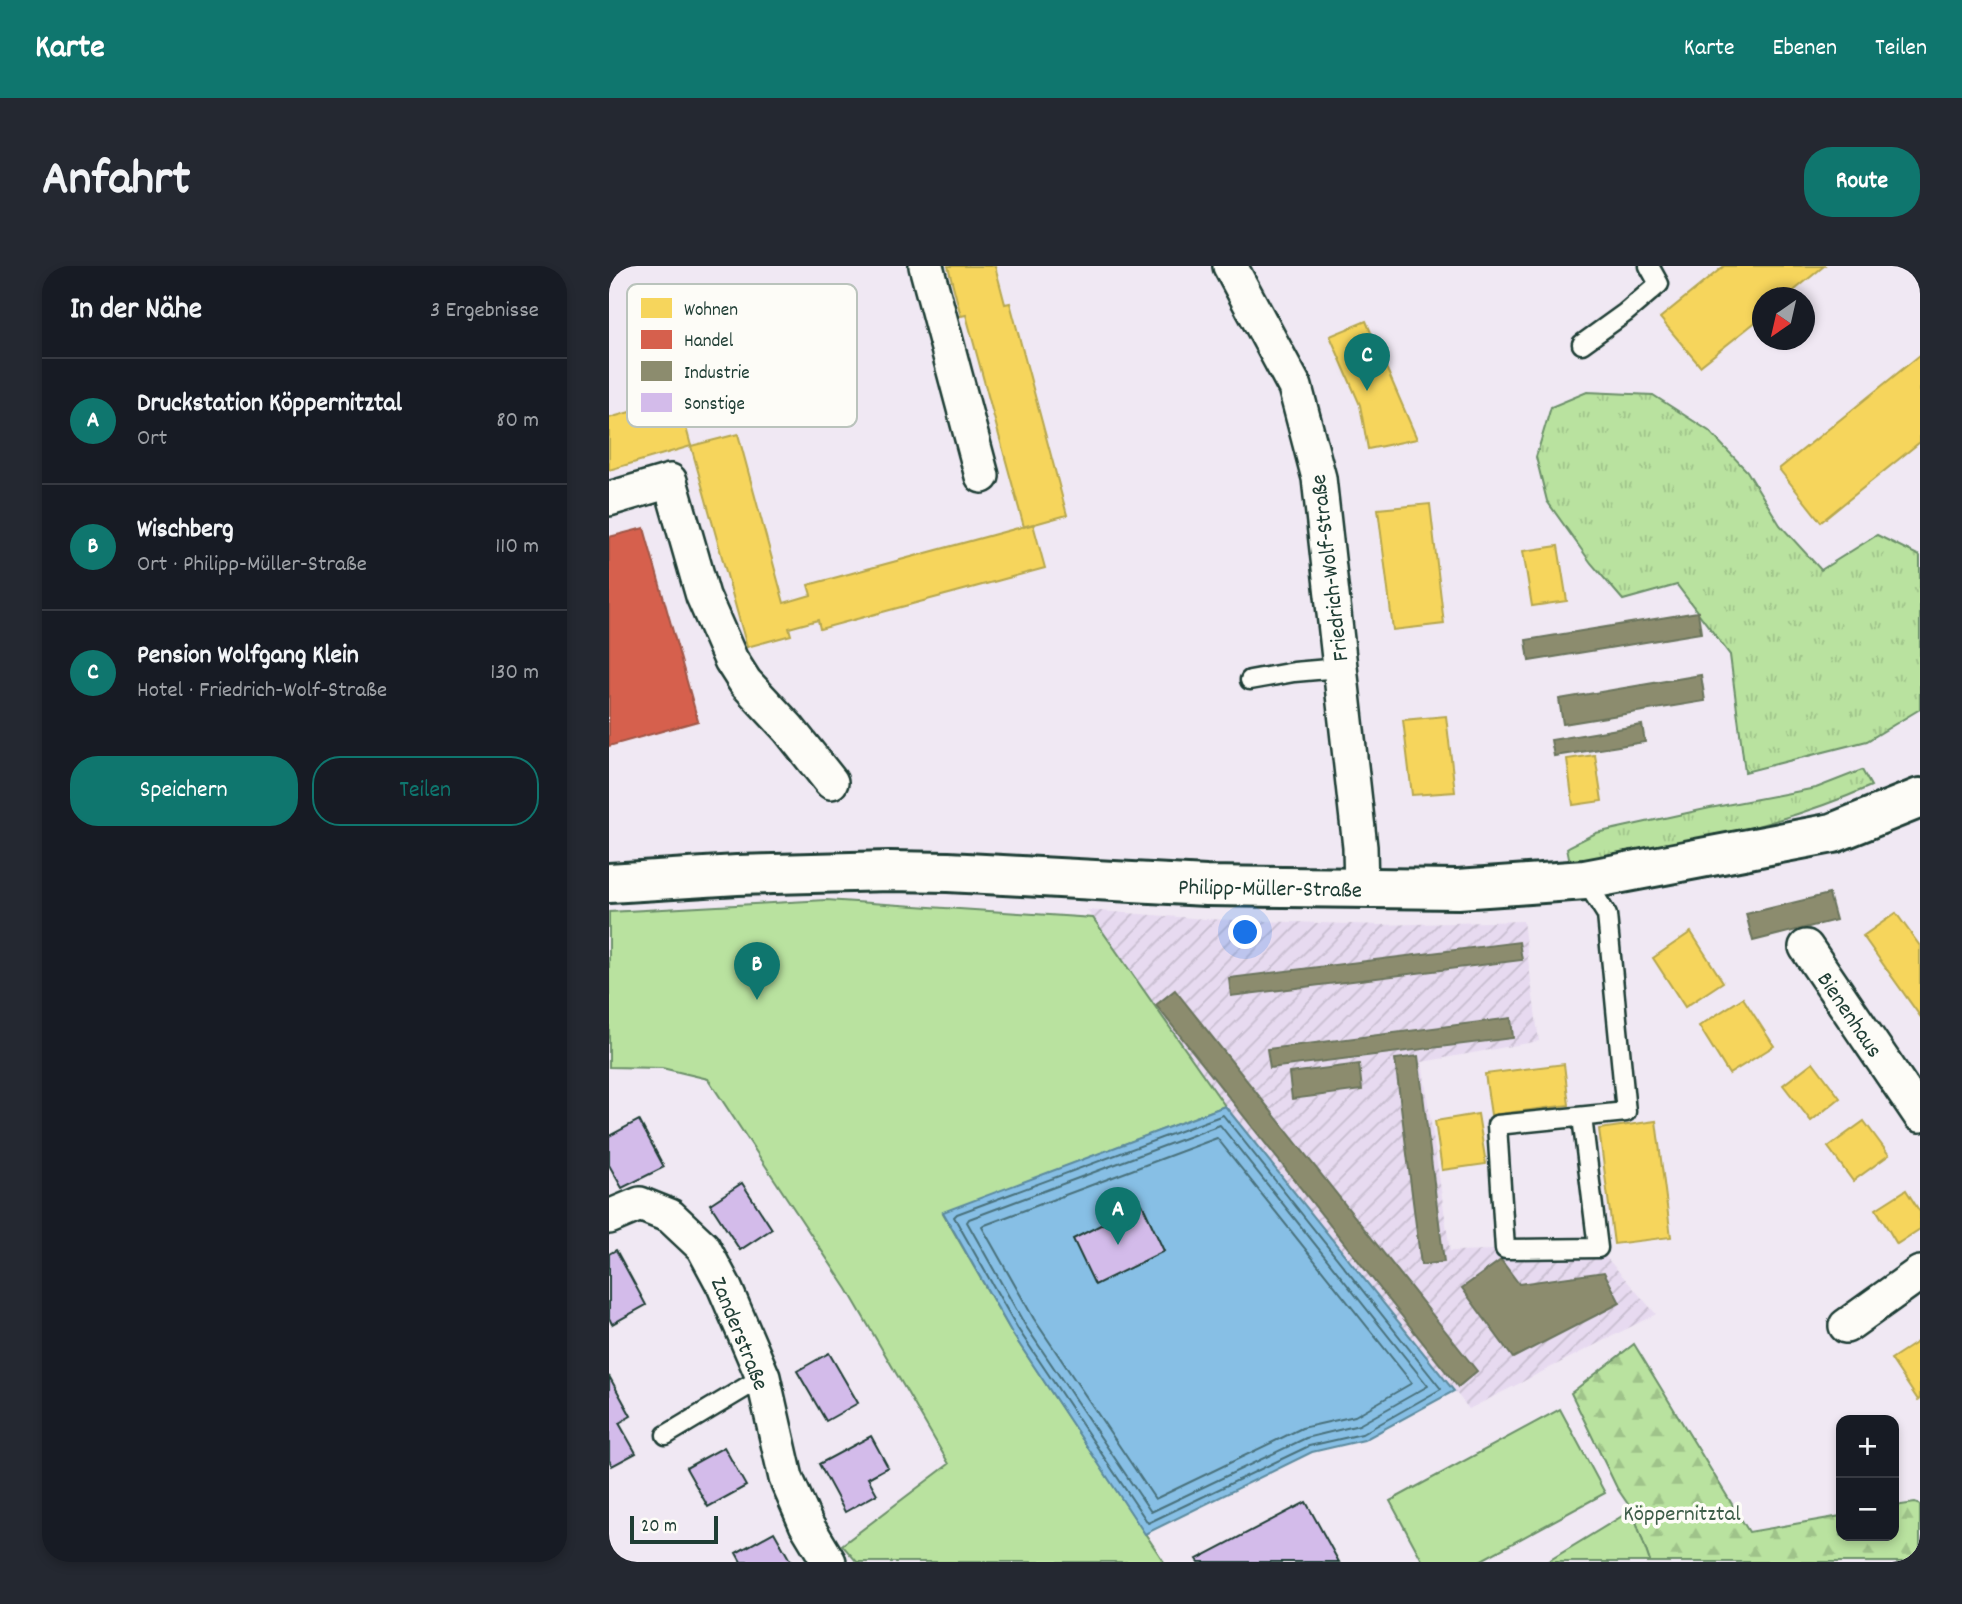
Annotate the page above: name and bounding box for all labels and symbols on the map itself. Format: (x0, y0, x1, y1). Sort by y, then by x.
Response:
legend (627, 284, 857, 427)
north arrow (1752, 287, 1815, 350)
text: Wohnen (684, 298, 738, 325)
text: Handel (684, 329, 734, 356)
pin: C (1344, 333, 1390, 391)
text: Industrie (684, 361, 750, 388)
text: Sonstige (684, 392, 745, 419)
street label: Friedrich-Wolf-Straße (1304, 472, 1359, 663)
street label: Philipp-Müller-Straße (1178, 872, 1362, 909)
your location (1228, 915, 1262, 949)
pin: B (734, 942, 780, 1000)
street label: Bienenhaus (1807, 966, 1889, 1066)
pin: A (1095, 1187, 1141, 1245)
street label: Zanderstraße (700, 1273, 775, 1396)
park label: Köppernitztal (1623, 1499, 1741, 1532)
scale bar (630, 1513, 717, 1545)

